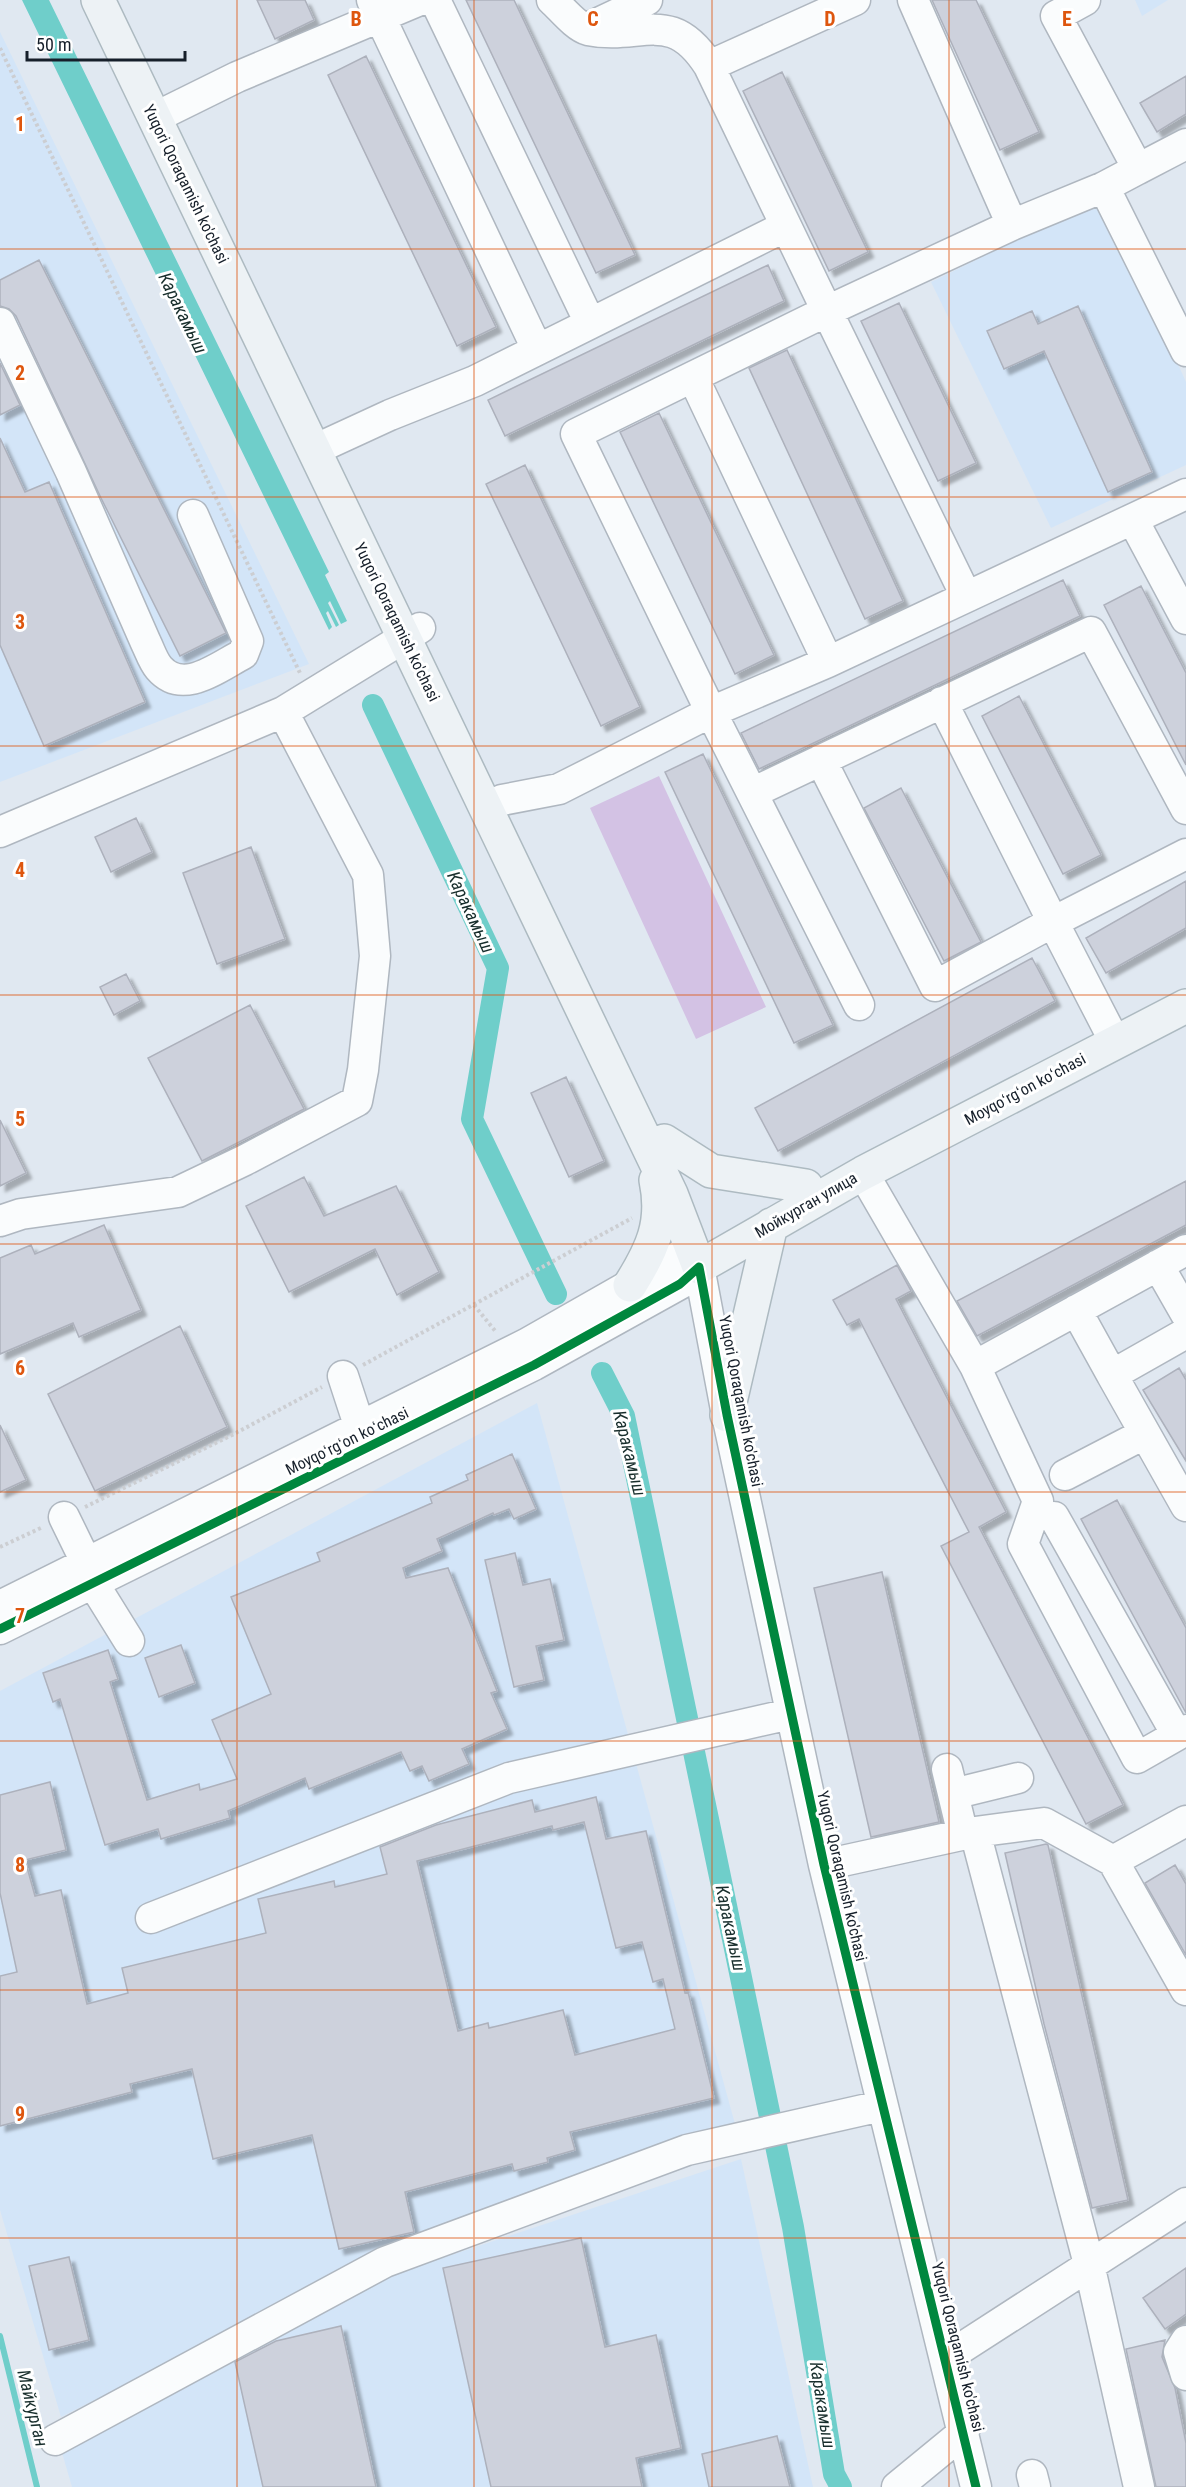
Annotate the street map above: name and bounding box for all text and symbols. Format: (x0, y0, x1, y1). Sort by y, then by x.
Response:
text: B (350, 7, 362, 31)
text: C (587, 7, 599, 31)
text: D (824, 7, 836, 31)
text: E (1062, 7, 1072, 31)
scale bar (27, 24, 184, 62)
text: 50 m (36, 34, 71, 55)
street label: Yuqori Qoraqamish ko'chasi (139, 101, 233, 267)
text: 1 (15, 112, 25, 136)
water label: Каракамыш (154, 269, 212, 357)
text: 2 (15, 361, 25, 385)
street label: Yuqori Qoraqamish ko'chasi (350, 539, 444, 705)
text: 3 (15, 610, 25, 634)
text: 4 (15, 858, 25, 882)
water label: Каракамыш (443, 868, 499, 956)
street label: Moyqoʻrgʻon koʻchasi (961, 1049, 1089, 1129)
text: 5 (15, 1107, 25, 1131)
street label: Мойкурган улица (752, 1168, 860, 1242)
street label: Yuqori Qoraqamish ko'chasi (715, 1314, 767, 1488)
text: 6 (15, 1356, 25, 1380)
street label: Moyqoʻrgʻon koʻchasi (282, 1403, 412, 1479)
water label: Каракамыш (609, 1408, 651, 1498)
text: 7 (15, 1604, 25, 1628)
street label: Yuqori Qoraqamish ko'chasi (813, 1789, 871, 1963)
text: 8 (15, 1853, 25, 1877)
water label: Каракамыш (712, 1883, 750, 1973)
text: 9 (15, 2102, 25, 2126)
street label: Yuqori Qoraqamish ko'chasi (928, 2260, 988, 2434)
water label: Каракамыш (806, 2360, 840, 2450)
water label: Майкурган (13, 2367, 53, 2449)

